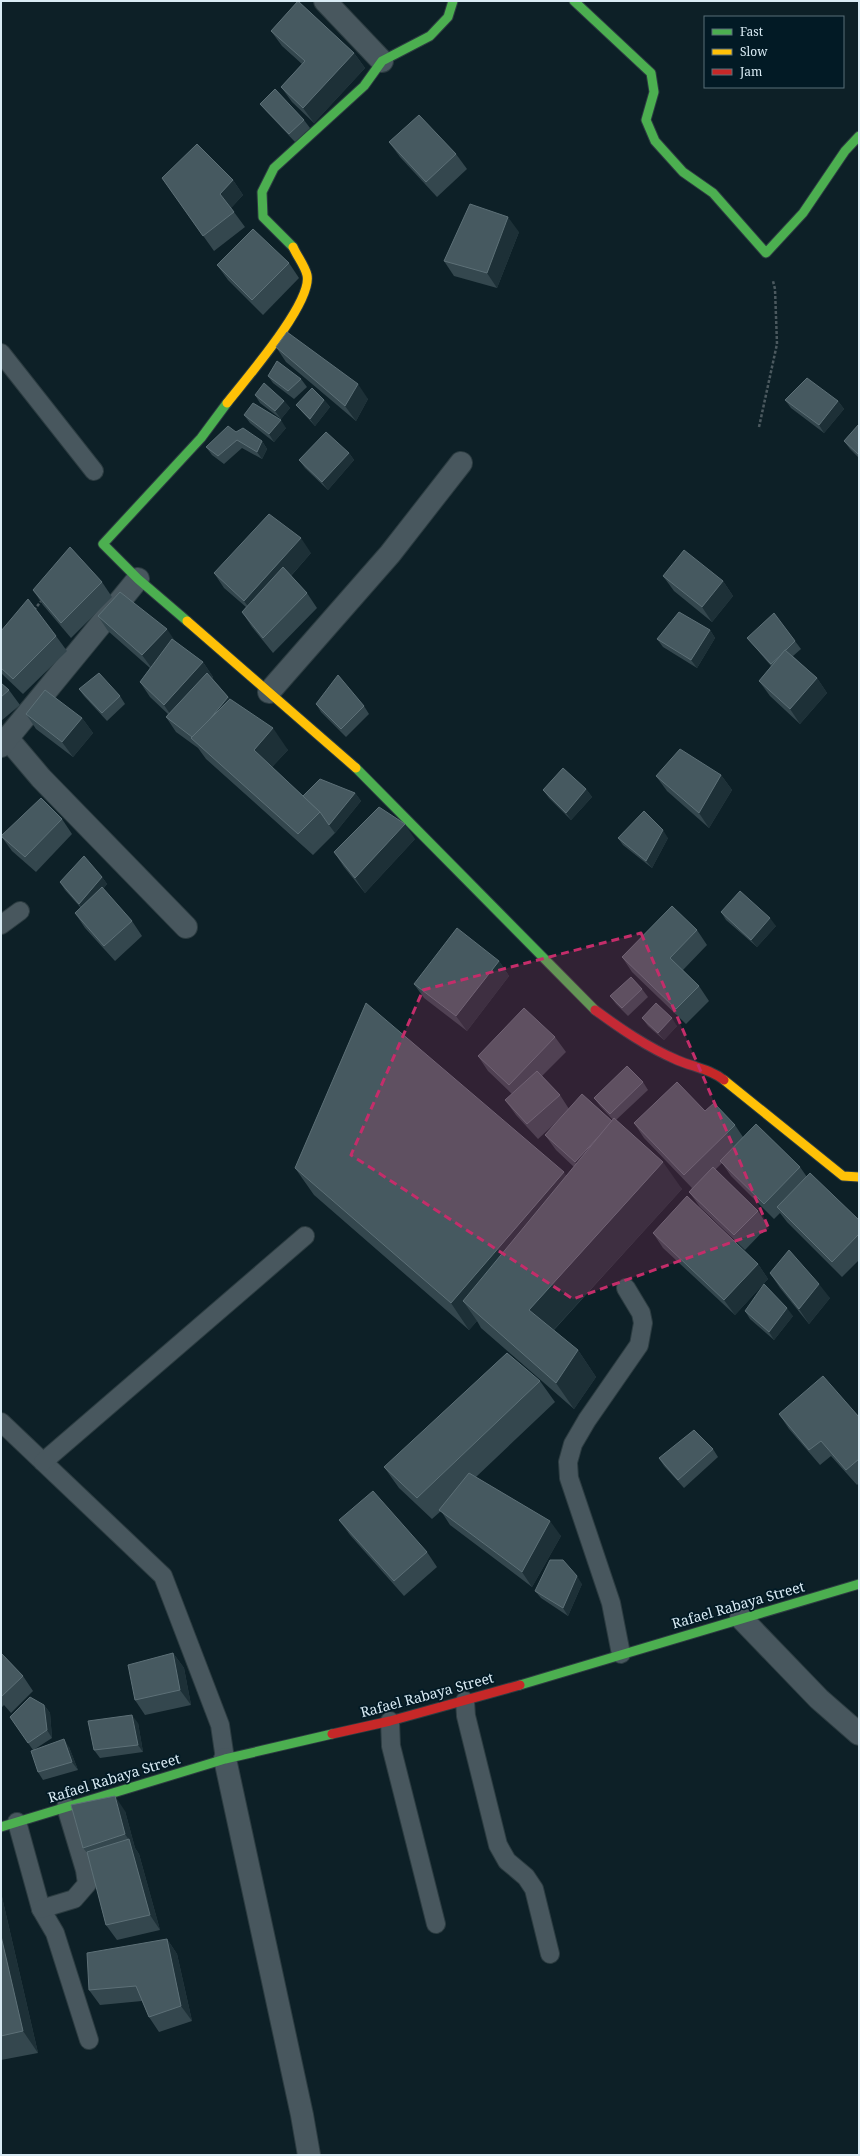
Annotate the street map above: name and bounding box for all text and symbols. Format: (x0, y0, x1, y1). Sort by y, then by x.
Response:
legend (704, 16, 844, 88)
text: Fast (740, 23, 763, 40)
text: Slow (740, 43, 768, 60)
text: Jam (739, 63, 762, 80)
street label: Rafael Rabaya Street (669, 1576, 807, 1633)
street label: Rafael Rabaya Street (358, 1668, 496, 1721)
street label: Rafael Rabaya Street (45, 1748, 182, 1807)

